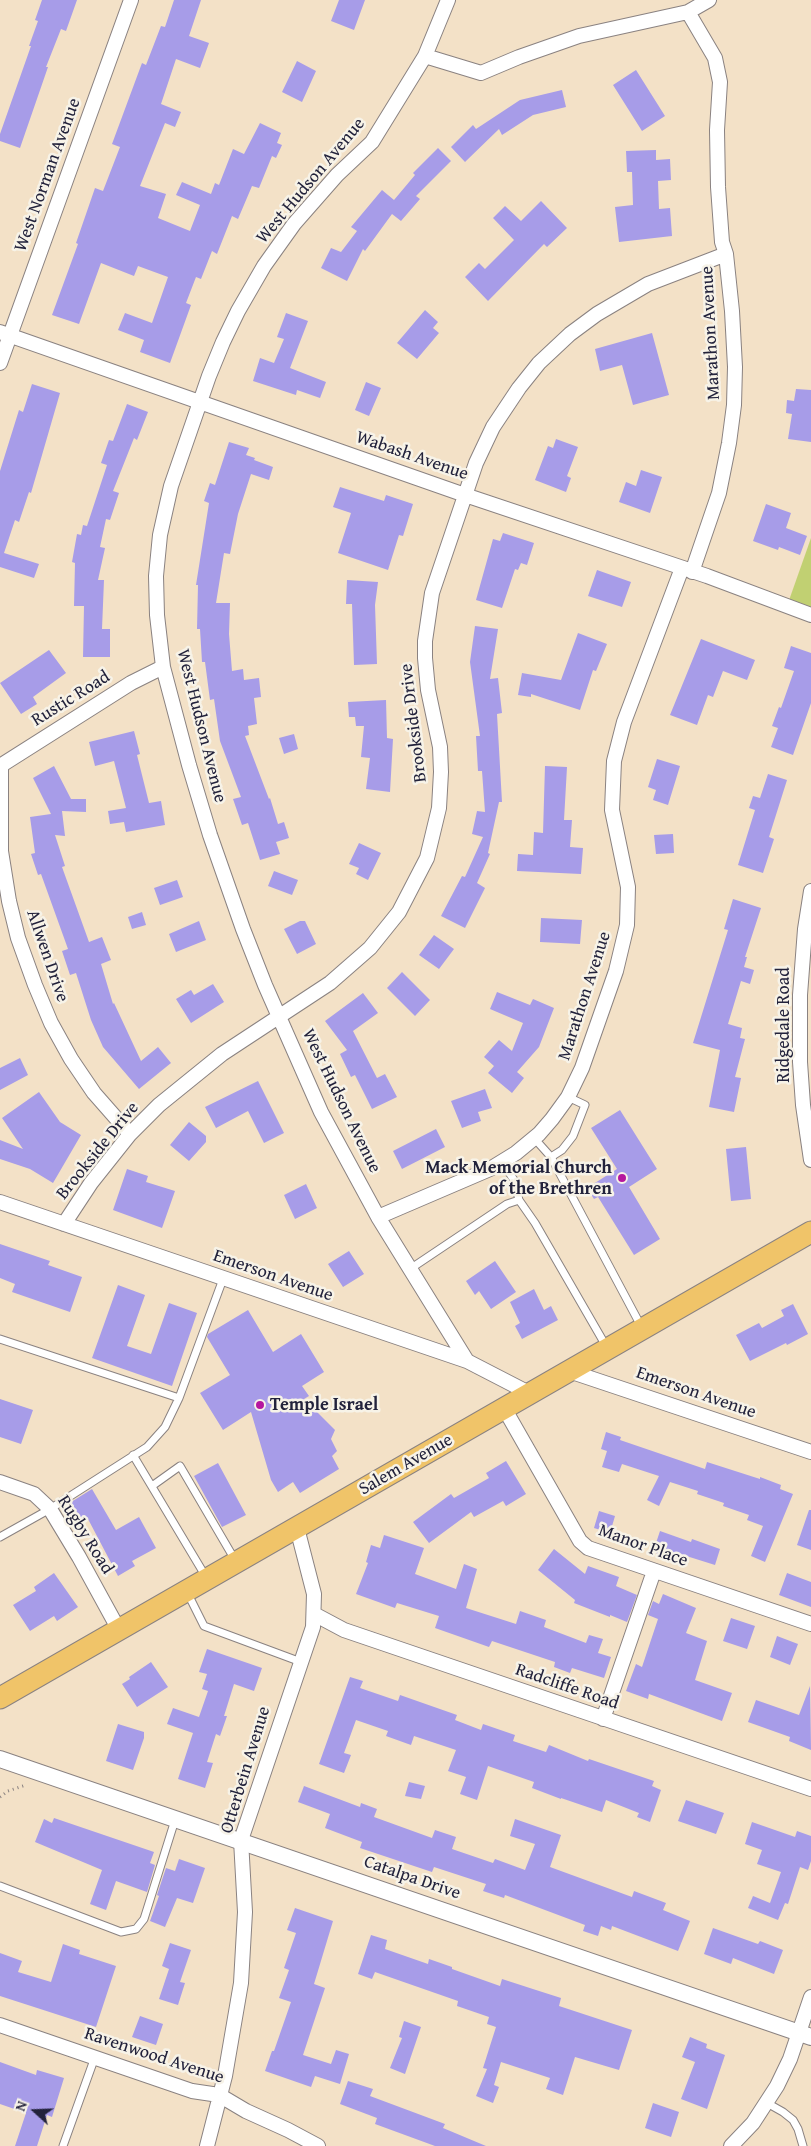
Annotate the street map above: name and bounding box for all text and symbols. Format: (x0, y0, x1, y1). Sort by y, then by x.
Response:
street label: West Norman Avenue (10, 95, 86, 255)
street label: West Hudson Avenue (252, 114, 370, 248)
street label: Marathon Avenue (697, 266, 725, 400)
street label: Wabash Avenue (353, 427, 471, 485)
street label: West Hudson Avenue (171, 647, 231, 805)
street label: Brookside Drive (396, 662, 432, 784)
street label: Rustic Road (28, 666, 114, 732)
street label: Allwen Drive (21, 907, 73, 1005)
street label: Marathon Avenue (554, 929, 616, 1063)
street label: Ridgedale Road (773, 967, 795, 1083)
street label: West Hudson Avenue (297, 1025, 385, 1177)
street label: Brookside Drive (52, 1098, 144, 1204)
place label: Mack Memorial Church of the Brethren (425, 1157, 612, 1200)
marker: Mack Memorial Church of the Brethren (616, 1172, 628, 1184)
street label: Emerson Avenue (210, 1245, 336, 1307)
street label: Emerson Avenue (633, 1362, 759, 1424)
place label: Temple Israel (270, 1394, 378, 1416)
marker: Temple Israel (254, 1399, 266, 1411)
street label: Salem Avenue (355, 1429, 457, 1501)
street label: Rugby Road (52, 1492, 118, 1578)
street label: Manor Place (595, 1520, 691, 1572)
street label: Radcliffe Road (512, 1659, 622, 1715)
street label: Otterbein Avenue (216, 1704, 276, 1836)
street label: Catalpa Drive (361, 1851, 463, 1905)
street label: Ravenwood Avenue (82, 2023, 226, 2089)
north arrow (10, 2086, 60, 2136)
text: N (10, 2098, 32, 2114)

